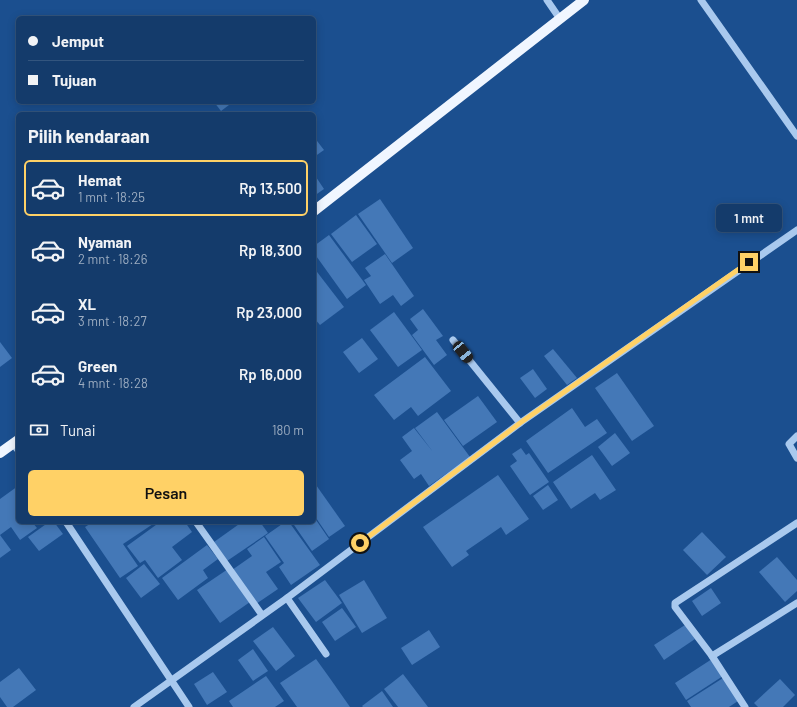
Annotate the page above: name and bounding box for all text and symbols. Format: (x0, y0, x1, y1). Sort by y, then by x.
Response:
text: Jemput (52, 32, 104, 50)
text: Tujuan (52, 71, 96, 89)
text: Pilih kendaraan (28, 125, 149, 147)
icon: car (30, 170, 66, 206)
text: Hemat (78, 171, 122, 189)
text: Rp 13,500 (239, 179, 302, 197)
text: 1 mnt · 18:25 (78, 189, 145, 205)
callout: 1 mnt (716, 204, 782, 232)
text: 1 mnt (734, 210, 764, 226)
icon: car (30, 232, 66, 268)
text: Nyaman (78, 233, 132, 251)
text: Rp 18,300 (239, 241, 302, 259)
text: 2 mnt · 18:26 (78, 251, 147, 267)
route end (740, 253, 758, 271)
icon: car (30, 294, 66, 330)
text: XL (78, 295, 96, 313)
text: Rp 23,000 (236, 303, 302, 321)
text: 3 mnt · 18:27 (78, 313, 147, 329)
car (451, 339, 475, 365)
icon: car (30, 356, 66, 392)
text: Green (78, 357, 117, 375)
text: Rp 16,000 (239, 365, 302, 383)
text: 4 mnt · 18:28 (78, 375, 148, 391)
icon: cash (28, 419, 50, 441)
text: Tunai (60, 421, 96, 439)
text: 180 m (272, 422, 304, 438)
button: Pesan (28, 470, 304, 516)
route start (351, 534, 369, 552)

